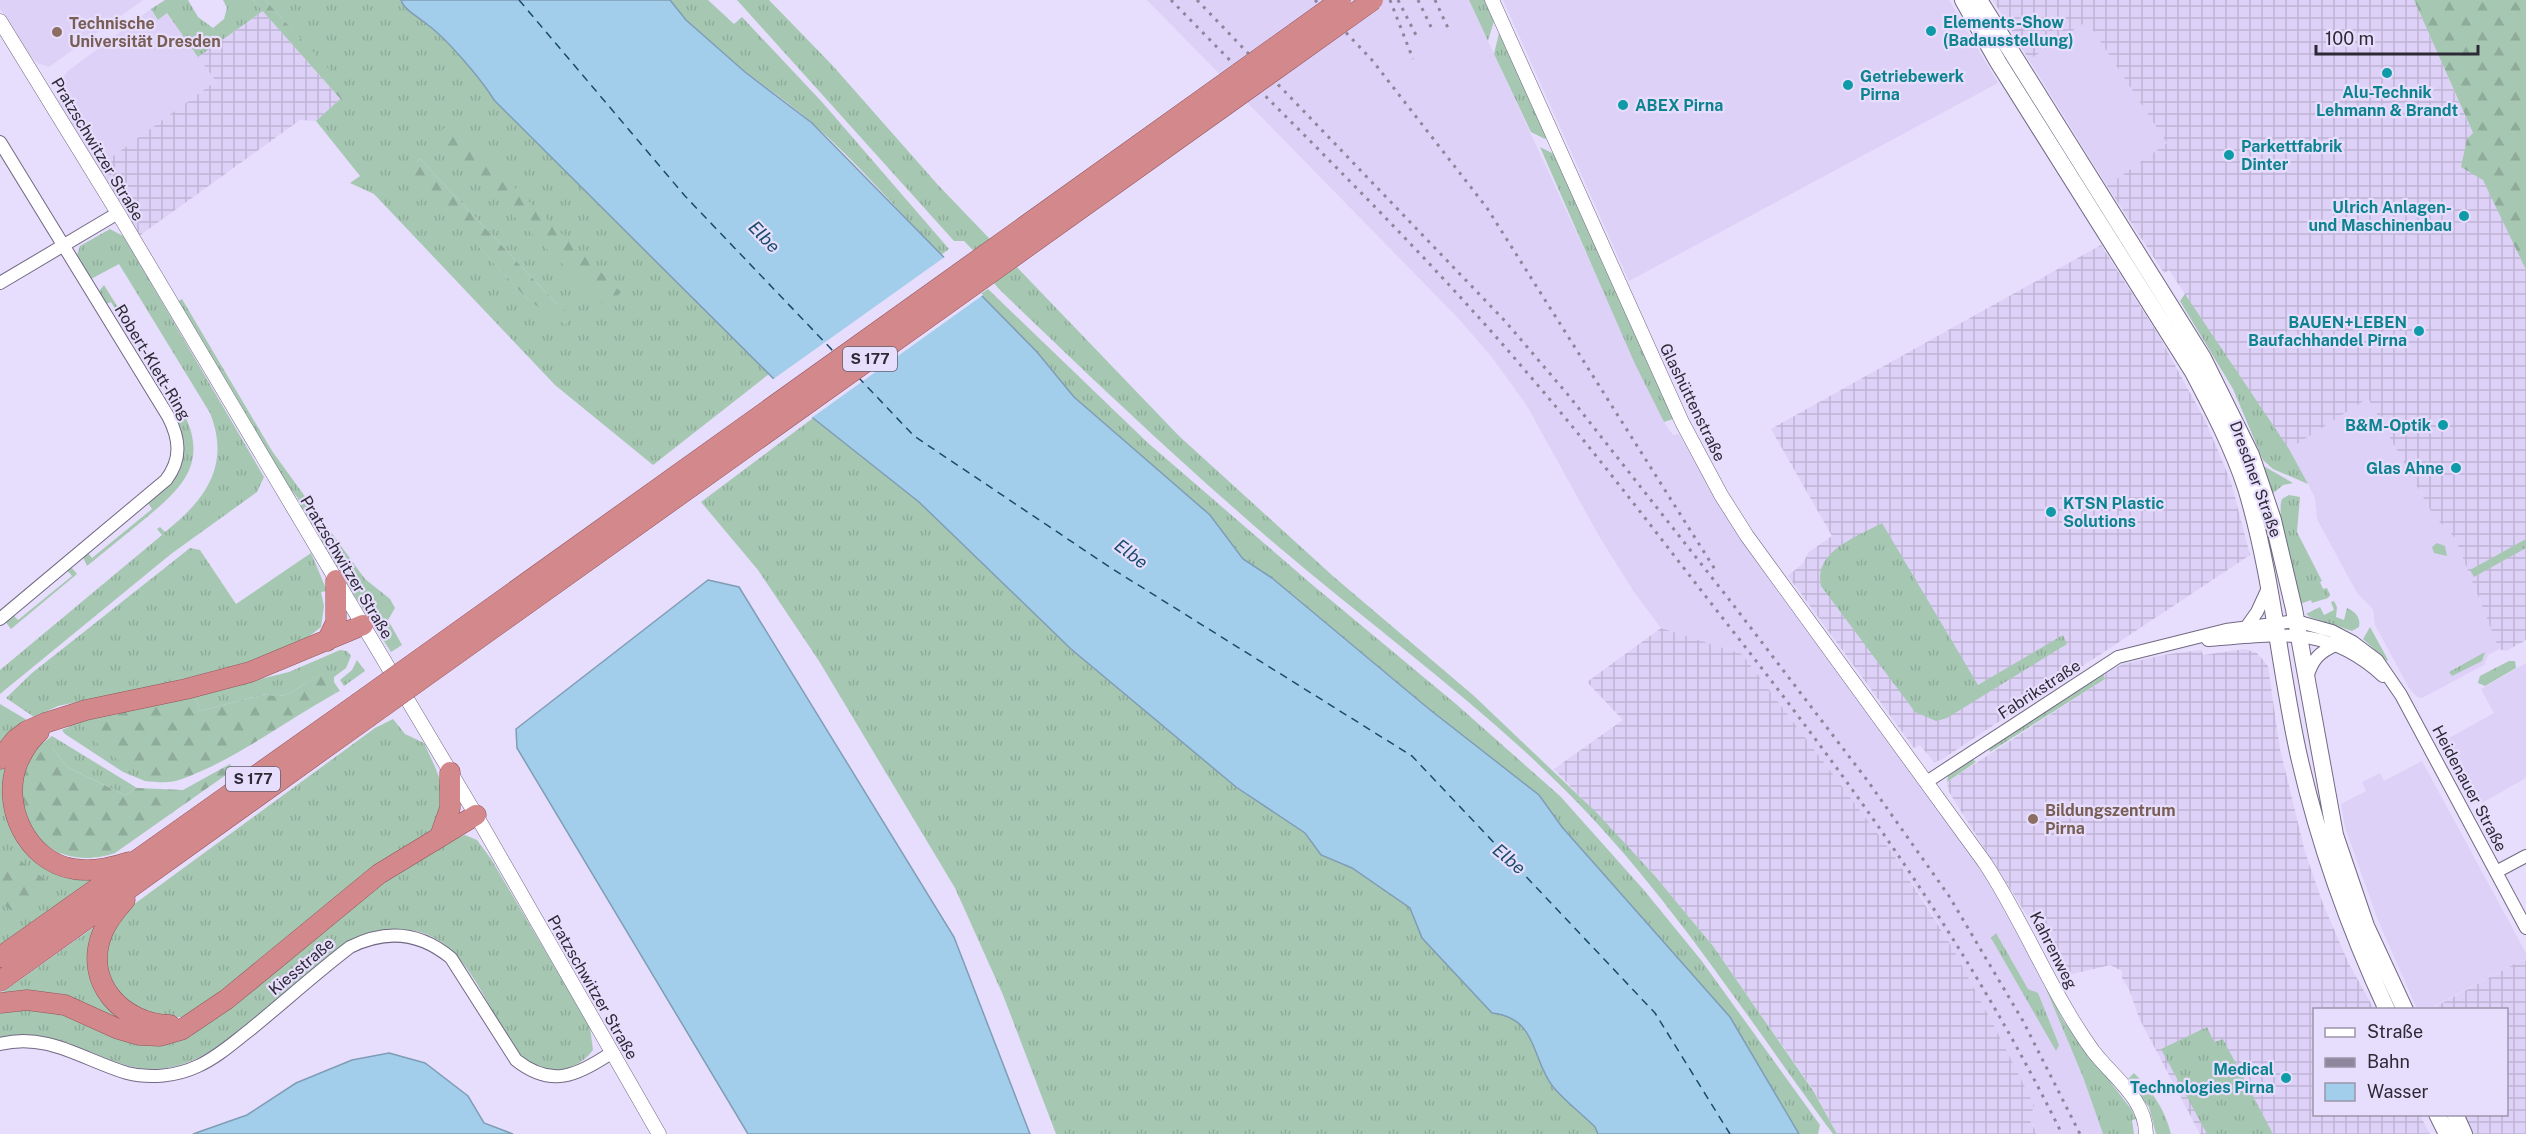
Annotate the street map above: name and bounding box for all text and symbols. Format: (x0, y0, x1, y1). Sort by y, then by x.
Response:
place label: Elements-Show (Badausstellung) (1943, 13, 2074, 50)
place label: Technische Universität Dresden (69, 14, 221, 51)
scale bar (2316, 18, 2478, 56)
marker: Elements-Show (Badausstellung) (1924, 24, 1938, 38)
marker: Technische Universität Dresden (50, 25, 64, 39)
text: 100 m (2325, 28, 2374, 49)
marker: Alu-Technik Lehmann & Brandt (2380, 66, 2394, 80)
place label: Getriebewerk Pirna (1860, 67, 1964, 104)
street label: Pratzschwitzer Straße (47, 74, 148, 224)
marker: Getriebewerk Pirna (1841, 78, 1855, 92)
place label: Alu-Technik Lehmann & Brandt (2316, 83, 2458, 120)
place label: ABEX Pirna (1635, 96, 1723, 115)
marker: ABEX Pirna (1616, 98, 1630, 112)
place label: Parkettfabrik Dinter (2241, 137, 2343, 174)
marker: Parkettfabrik Dinter (2222, 148, 2236, 162)
place label: Ulrich Anlagen- und Maschinenbau (2309, 198, 2452, 235)
marker: Ulrich Anlagen- und Maschinenbau (2457, 209, 2471, 223)
water label: Elbe (744, 216, 785, 257)
street label: Robert-Klett-Ring (111, 301, 195, 424)
place label: BAUEN+LEBEN Baufachhandel Pirna (2248, 313, 2407, 350)
marker: BAUEN+LEBEN Baufachhandel Pirna (2412, 324, 2426, 338)
street label: Glashüttenstraße (1656, 340, 1729, 464)
road number: S 177 (843, 347, 897, 371)
place label: B&M-Optik (2345, 416, 2431, 435)
street label: Dresdner Straße (2226, 418, 2285, 540)
marker: B&M-Optik (2436, 418, 2450, 432)
place label: Glas Ahne (2366, 459, 2444, 478)
marker: Glas Ahne (2449, 461, 2463, 475)
street label: Pratzschwitzer Straße (296, 492, 397, 642)
place label: KTSN Plastic Solutions (2063, 494, 2165, 531)
marker: KTSN Plastic Solutions (2044, 505, 2058, 519)
water label: Elbe (1111, 534, 1152, 573)
street label: Fabrikstraße (1995, 656, 2084, 723)
street label: Heidenauer Straße (2428, 722, 2511, 855)
road number: S 177 (226, 767, 280, 791)
place label: Bildungszentrum Pirna (2045, 801, 2175, 838)
marker: Bildungszentrum Pirna (2026, 812, 2040, 826)
water label: Elbe (1489, 839, 1530, 878)
street label: Kahrenweg (2026, 908, 2081, 992)
street label: Pratzschwitzer Straße (543, 912, 642, 1063)
street label: Kiesstraße (265, 934, 338, 999)
legend (2313, 1008, 2508, 1116)
text: Straße (2367, 1021, 2423, 1042)
text: Bahn (2367, 1051, 2410, 1072)
place label: Medical Technologies Pirna (2130, 1060, 2274, 1097)
marker: Medical Technologies Pirna (2279, 1071, 2293, 1085)
text: Wasser (2367, 1081, 2429, 1102)

